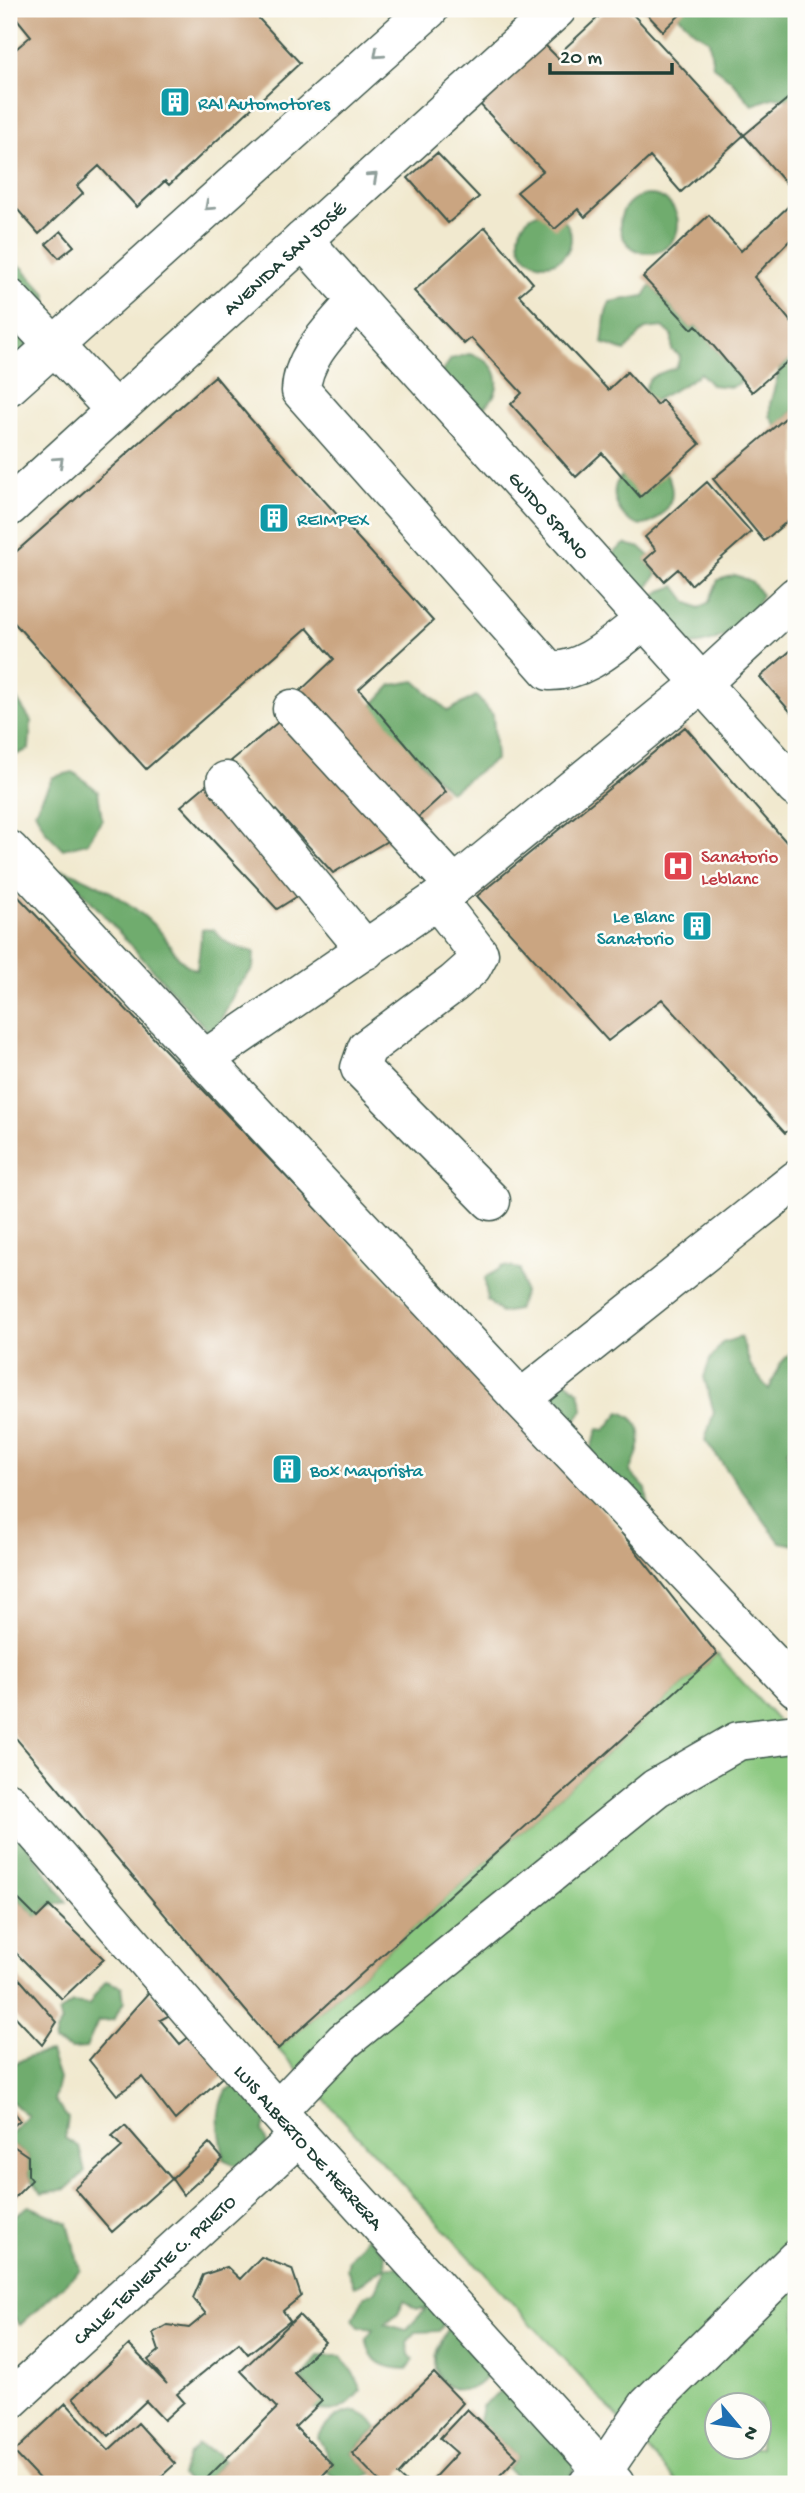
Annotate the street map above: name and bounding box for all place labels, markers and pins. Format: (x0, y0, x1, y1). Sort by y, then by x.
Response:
building icon: RAl Automotores (158, 85, 192, 119)
place label: RAl Automotores (198, 94, 331, 117)
building icon: REIMPEX (257, 501, 291, 535)
place label: REIMPEX (297, 510, 370, 533)
place label: Sanatorio Leblanc (701, 847, 778, 892)
hospital icon: Sanatorio Leblanc (661, 849, 695, 883)
place label: Le Blanc Sanatorio (597, 907, 675, 952)
building icon: Le Blanc Sanatorio (680, 909, 714, 943)
building icon: Box Mayorista (270, 1452, 304, 1486)
place label: Box Mayorista (309, 1461, 425, 1484)

